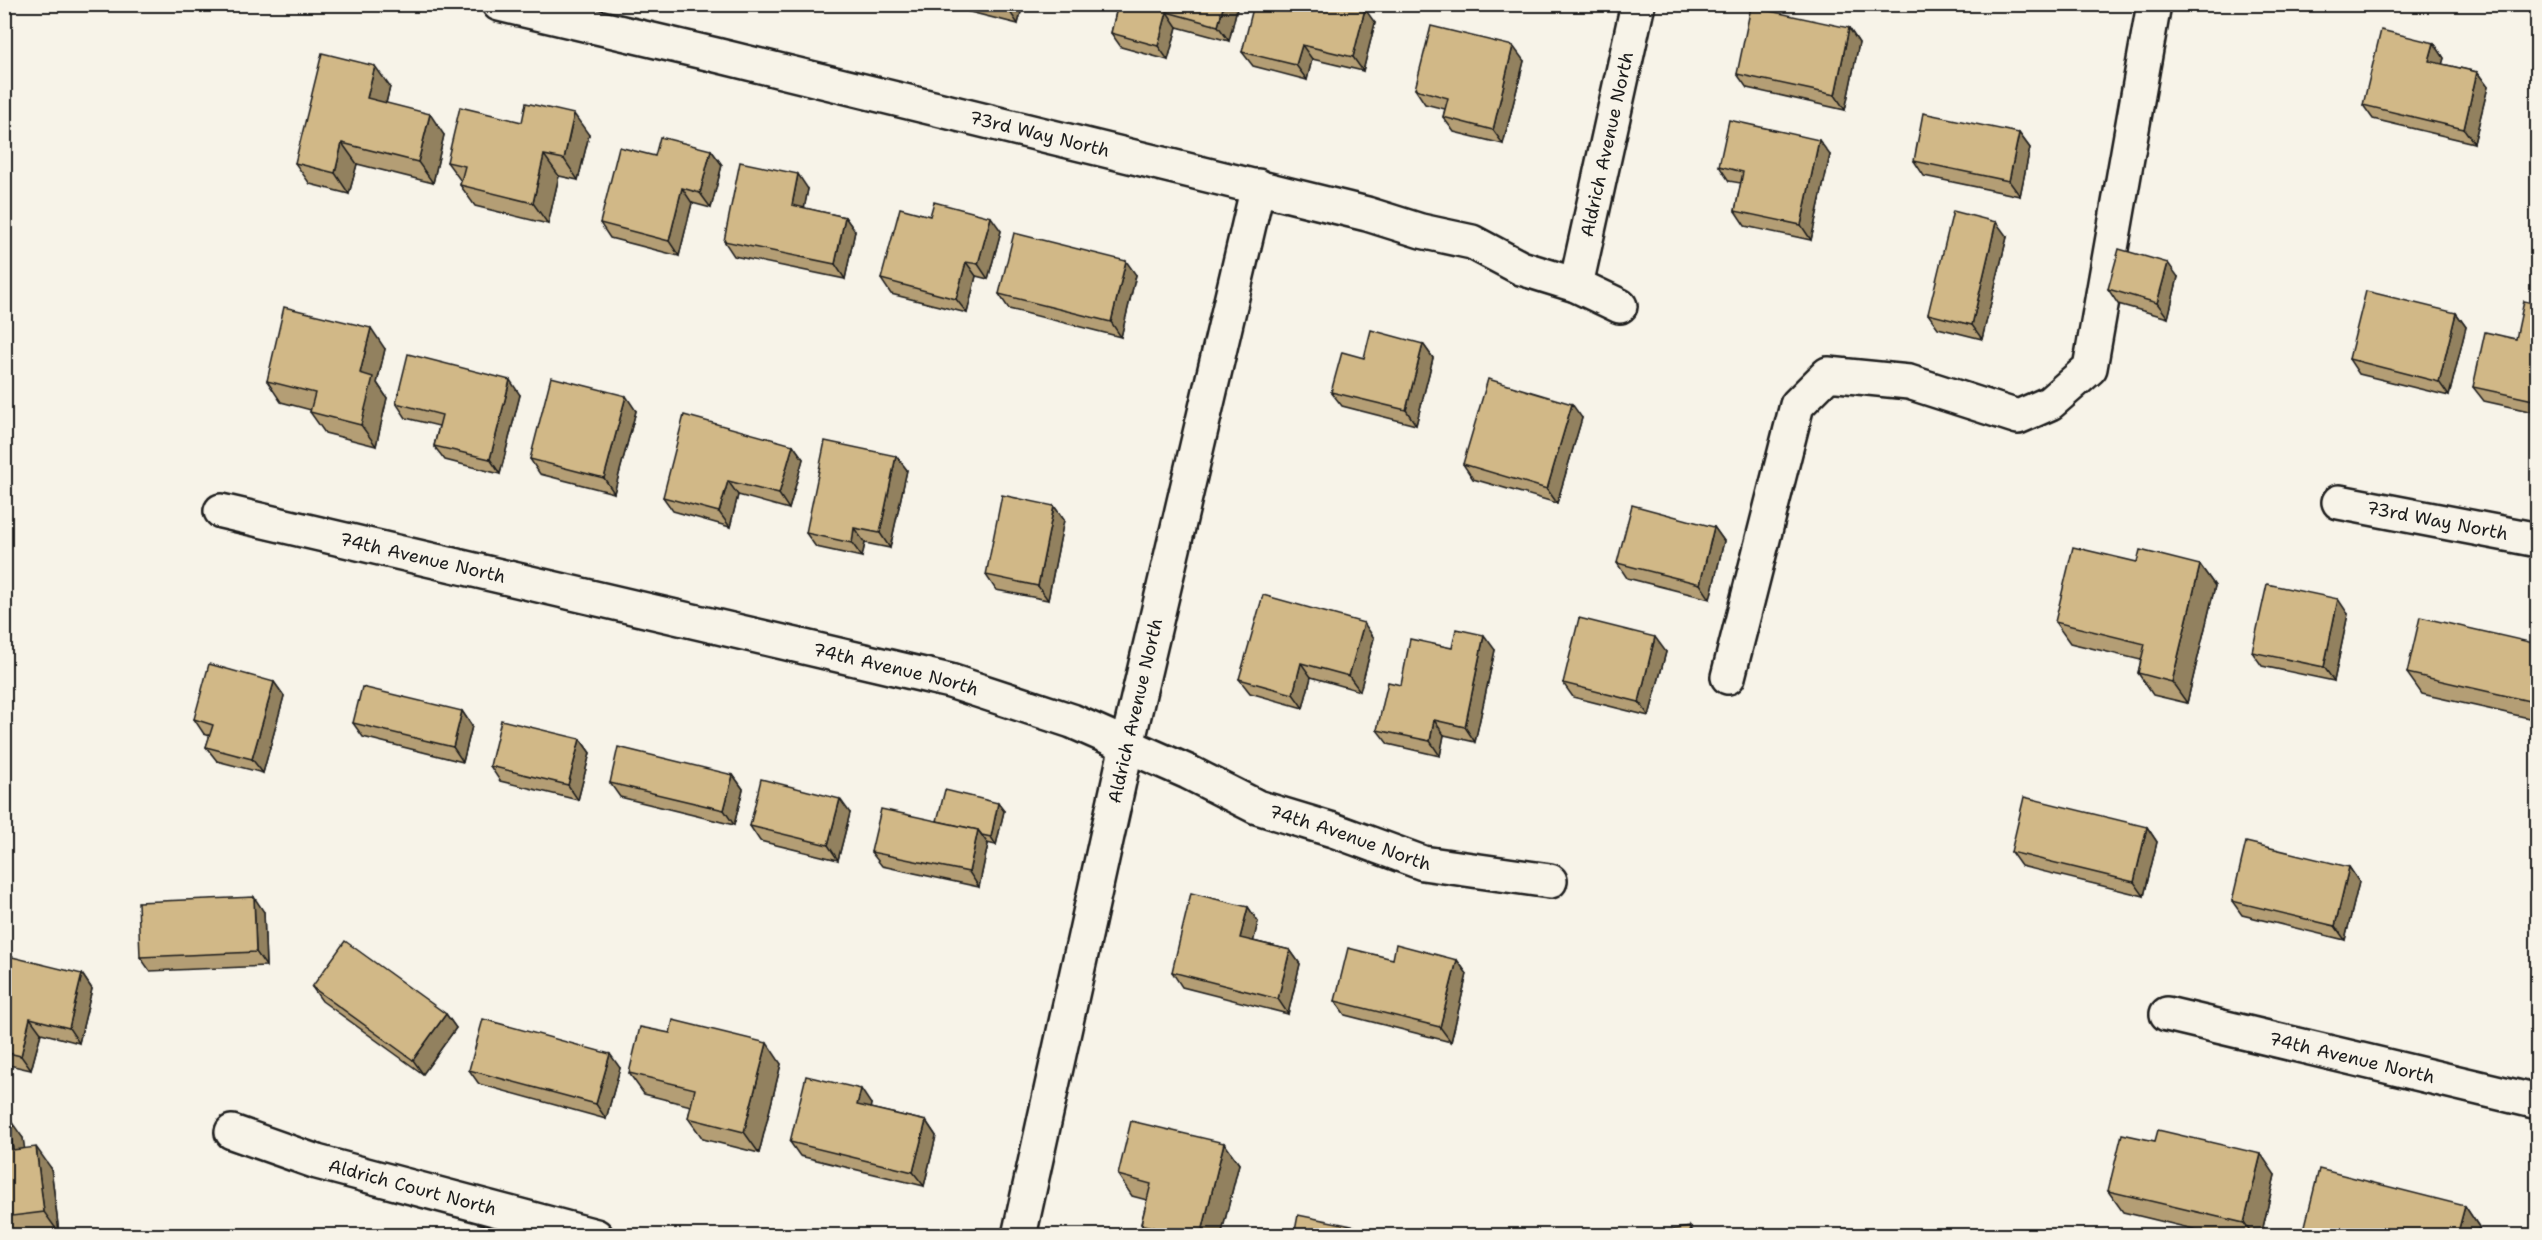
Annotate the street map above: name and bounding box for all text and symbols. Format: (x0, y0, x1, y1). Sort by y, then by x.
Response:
street label: Aldrich Avenue North (1575, 50, 1639, 239)
street label: 73rd Way North (967, 105, 1112, 163)
street label: 73rd Way North (2364, 495, 2510, 546)
street label: 74th Avenue North (337, 527, 508, 589)
street label: Aldrich Avenue North (1103, 616, 1168, 805)
street label: 74th Avenue North (810, 637, 982, 702)
street label: 74th Avenue North (1266, 799, 1432, 876)
street label: 74th Avenue North (2266, 1027, 2437, 1089)
street label: Aldrich Court North (326, 1154, 499, 1221)

